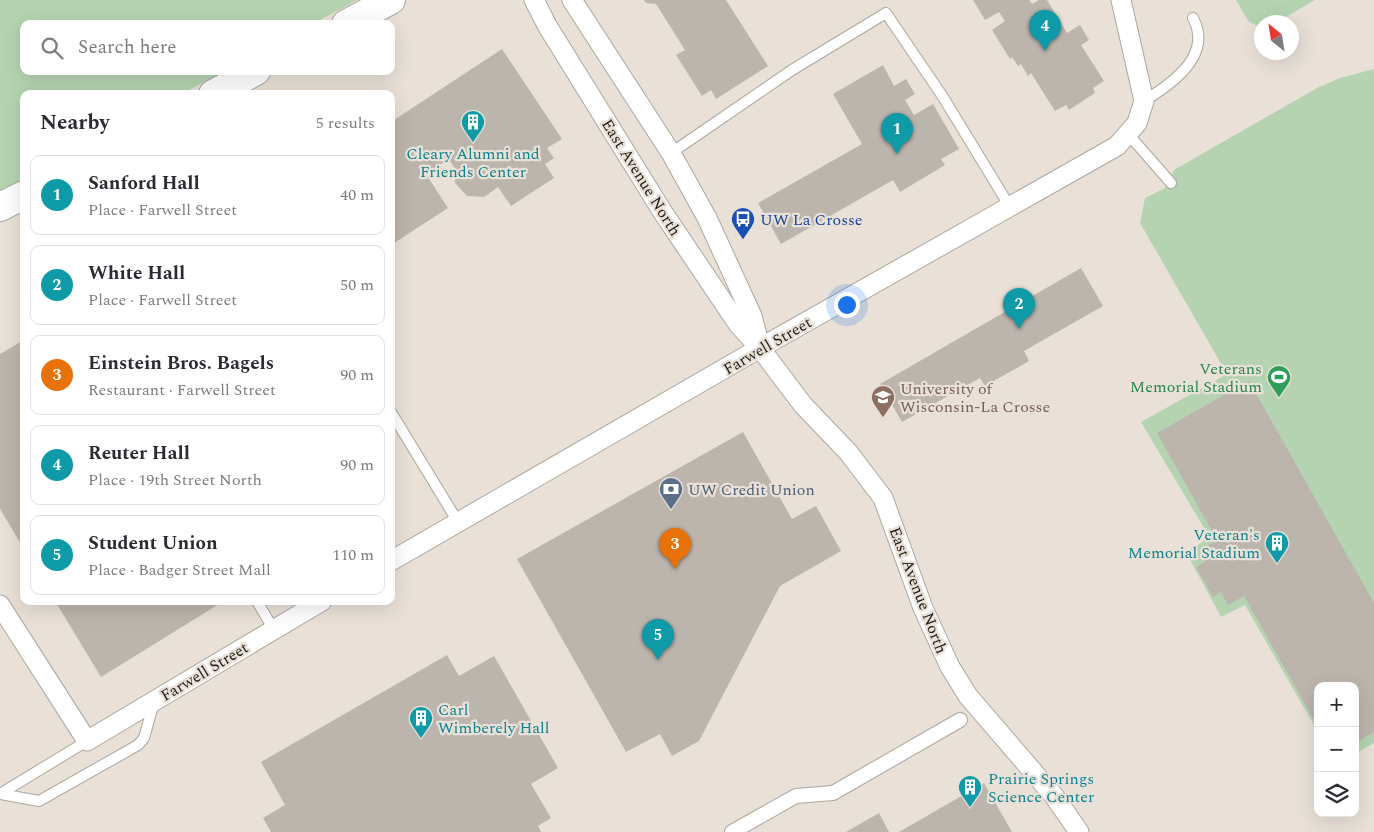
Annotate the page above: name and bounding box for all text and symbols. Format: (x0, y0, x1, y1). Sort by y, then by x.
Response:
pin: 4 (1029, 10, 1061, 51)
north arrow (1254, 15, 1299, 60)
search box (20, 20, 395, 75)
text: Search here (78, 33, 177, 62)
icon: search (38, 34, 66, 62)
text: Nearby (40, 107, 110, 139)
building icon: Cleary Alumni and Friends Center (460, 109, 486, 143)
text: 5 results (316, 111, 375, 135)
pin: 1 (881, 113, 913, 154)
street label: East Avenue North (595, 114, 687, 241)
place label: Cleary Alumni and Friends Center (406, 142, 540, 184)
text: Sanford Hall (88, 169, 200, 198)
text: 1 (53, 183, 61, 207)
text: 40 m (340, 183, 374, 207)
text: Place · Farwell Street (88, 198, 237, 222)
bus stop icon: UW La Crosse (730, 206, 756, 240)
place label: UW La Crosse (760, 208, 863, 232)
text: White Hall (88, 259, 185, 288)
text: 2 (53, 273, 61, 297)
text: 50 m (340, 273, 374, 297)
text: Place · Farwell Street (88, 288, 237, 312)
pin: 2 (1003, 288, 1035, 329)
your location (834, 292, 860, 318)
street label: Farwell Street (719, 311, 817, 381)
text: Einstein Bros. Bagels (88, 349, 274, 378)
place label: Veterans Memorial Stadium (1130, 357, 1262, 399)
text: 3 (53, 363, 61, 387)
text: 90 m (340, 363, 374, 387)
sports icon: Veterans Memorial Stadium (1266, 364, 1292, 398)
place label: University of Wisconsin-La Crosse (900, 377, 1050, 419)
text: Restaurant · Farwell Street (88, 378, 276, 402)
school or university icon: University of Wisconsin-La Crosse (870, 384, 896, 418)
text: Reuter Hall (88, 439, 190, 468)
text: 4 (53, 453, 61, 477)
text: 90 m (340, 453, 374, 477)
text: Place · 19th Street North (88, 468, 262, 492)
bank icon: UW Credit Union (658, 476, 684, 510)
place label: UW Credit Union (688, 478, 815, 502)
street label: East Avenue North (883, 523, 953, 657)
place label: Veteran's Memorial Stadium (1128, 523, 1260, 565)
pin: 3 (659, 528, 691, 569)
text: Student Union (88, 529, 218, 558)
building icon: Veteran's Memorial Stadium (1264, 530, 1290, 564)
text: 5 (53, 543, 61, 567)
text: 110 m (332, 543, 374, 567)
text: Place · Badger Street Mall (88, 558, 271, 582)
pin: 5 (642, 619, 674, 660)
street label: Farwell Street (156, 636, 253, 708)
map controls (1314, 682, 1359, 817)
button: + (1314, 682, 1359, 727)
place label: Carl Wimberely Hall (438, 698, 550, 740)
building icon: Carl Wimberely Hall (408, 705, 434, 739)
button: − (1314, 727, 1359, 772)
place label: Prairie Springs Science Center (988, 767, 1094, 809)
button: layers (1314, 772, 1359, 817)
building icon: Prairie Springs Science Center (957, 774, 983, 808)

